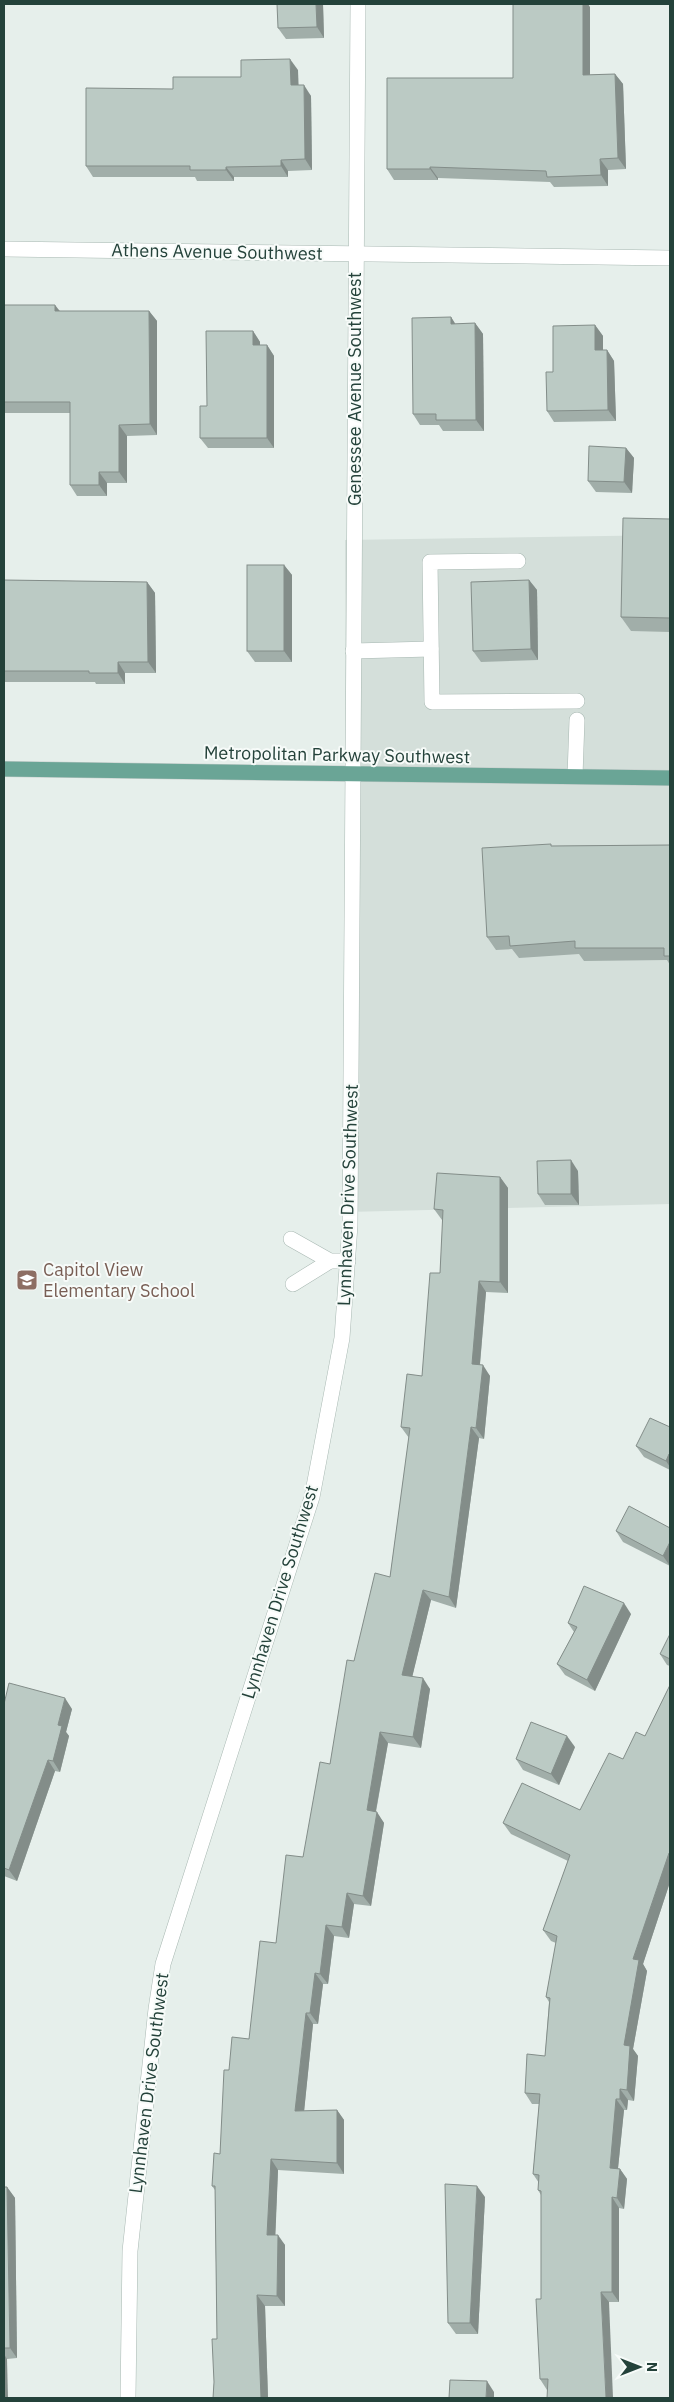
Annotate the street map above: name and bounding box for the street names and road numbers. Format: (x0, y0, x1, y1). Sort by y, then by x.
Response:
street label: Athens Avenue Southwest (111, 238, 323, 265)
street label: Genessee Avenue Southwest (343, 272, 366, 506)
street label: Metropolitan Parkway Southwest (204, 741, 470, 768)
street label: Lynnhaven Drive Southwest (332, 1083, 363, 1306)
street label: Lynnhaven Drive Southwest (236, 1482, 323, 1702)
street label: Lynnhaven Drive Southwest (124, 1971, 173, 2195)

